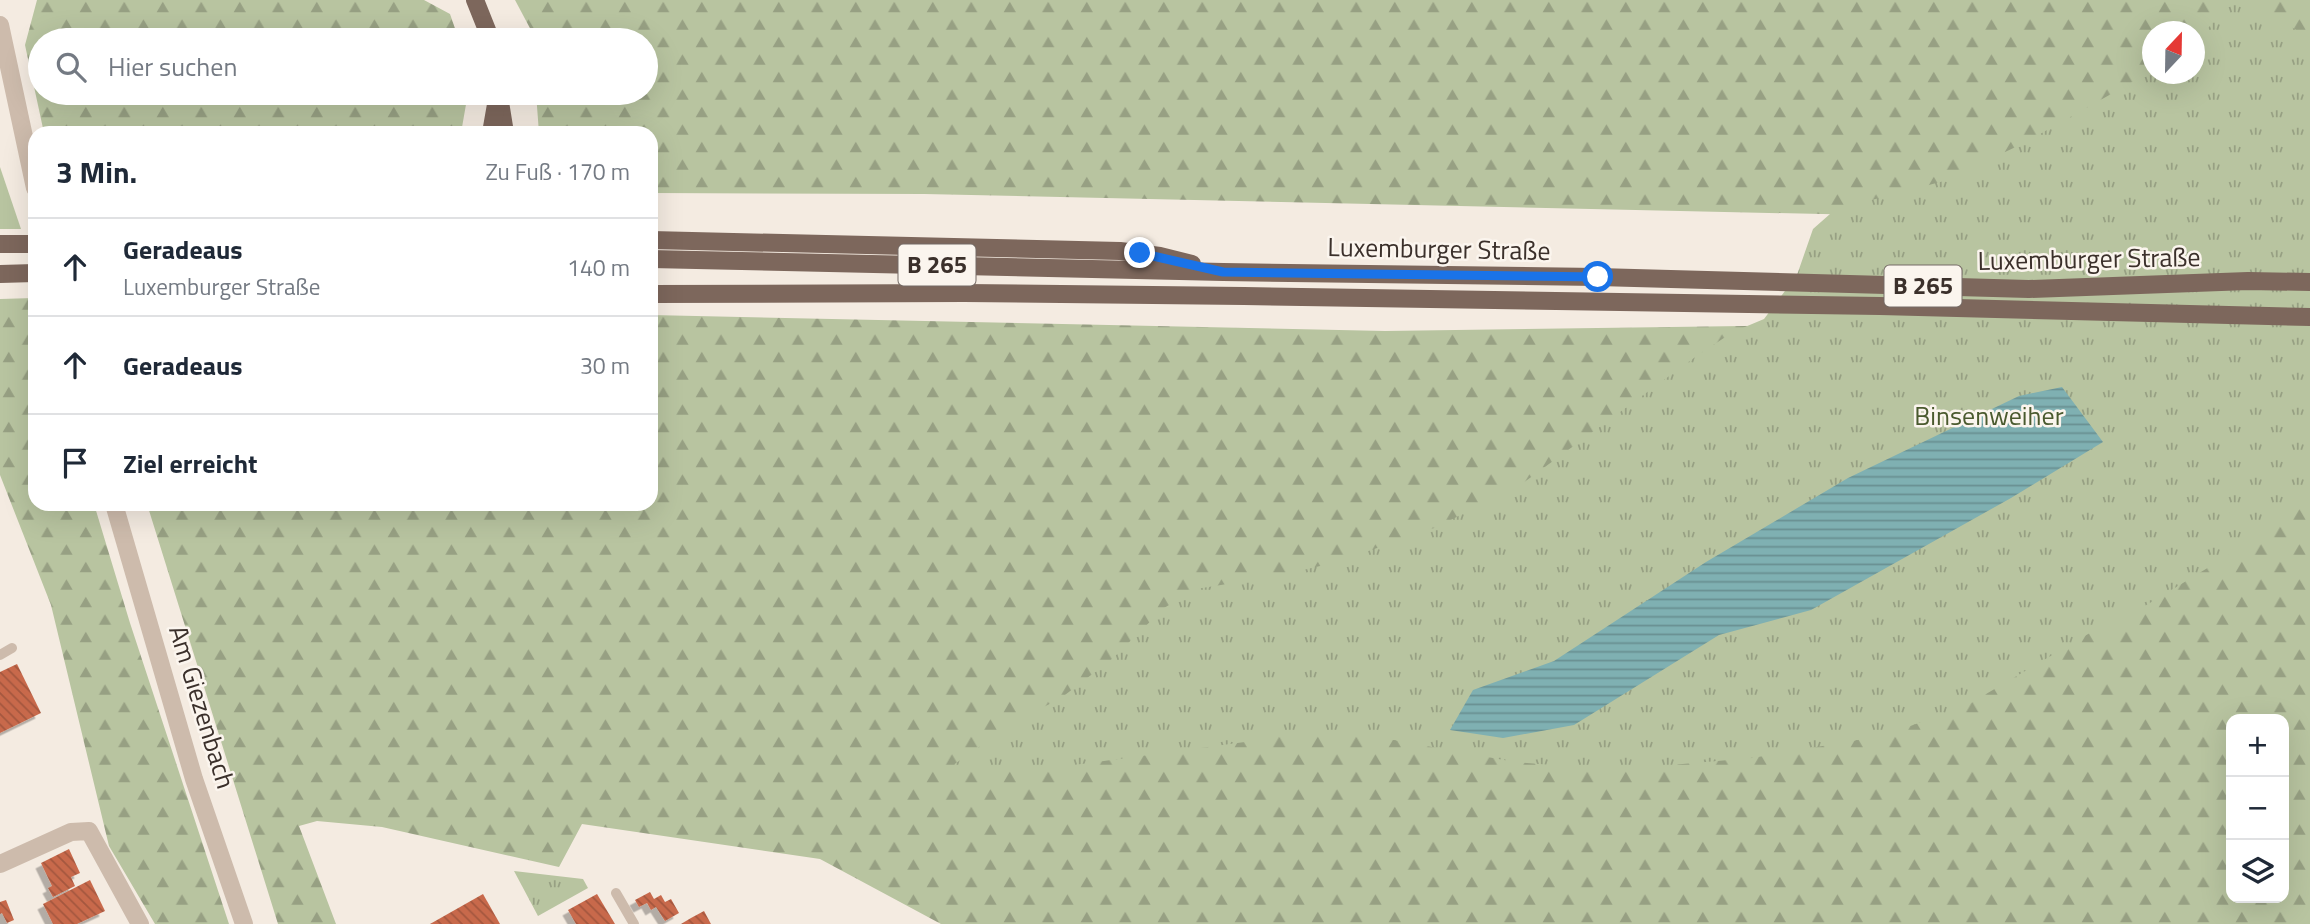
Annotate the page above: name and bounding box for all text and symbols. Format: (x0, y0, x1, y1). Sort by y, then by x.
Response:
north arrow (2142, 21, 2205, 84)
search box (28, 28, 658, 105)
text: Hier suchen (108, 47, 237, 86)
icon: search (52, 48, 90, 86)
text: 3 Min. (56, 149, 137, 195)
text: Zu Fuß · 170 m (486, 154, 630, 189)
street label: Luxemburger Straße (1327, 227, 1551, 270)
text: Geradeaus (123, 230, 243, 269)
route end (1124, 237, 1155, 268)
street label: Luxemburger Straße (1977, 237, 2201, 280)
road number: B 265 (898, 244, 976, 286)
icon: ahead (56, 248, 94, 286)
text: 140 m (567, 250, 630, 285)
route start (1582, 261, 1613, 292)
road number: B 265 (1884, 265, 1962, 306)
text: Luxemburger Straße (123, 269, 320, 304)
icon: ahead (56, 346, 94, 384)
text: Geradeaus (123, 346, 243, 385)
text: 30 m (580, 348, 630, 383)
park label: Binsenweiher (1914, 396, 2064, 435)
icon: arrive (56, 444, 94, 482)
text: Ziel erreicht (123, 444, 258, 483)
street label: Am Giezenbach (159, 621, 246, 793)
map controls (2226, 714, 2289, 903)
button: + (2226, 714, 2289, 777)
button: − (2226, 777, 2289, 840)
button: layers (2226, 840, 2289, 903)

